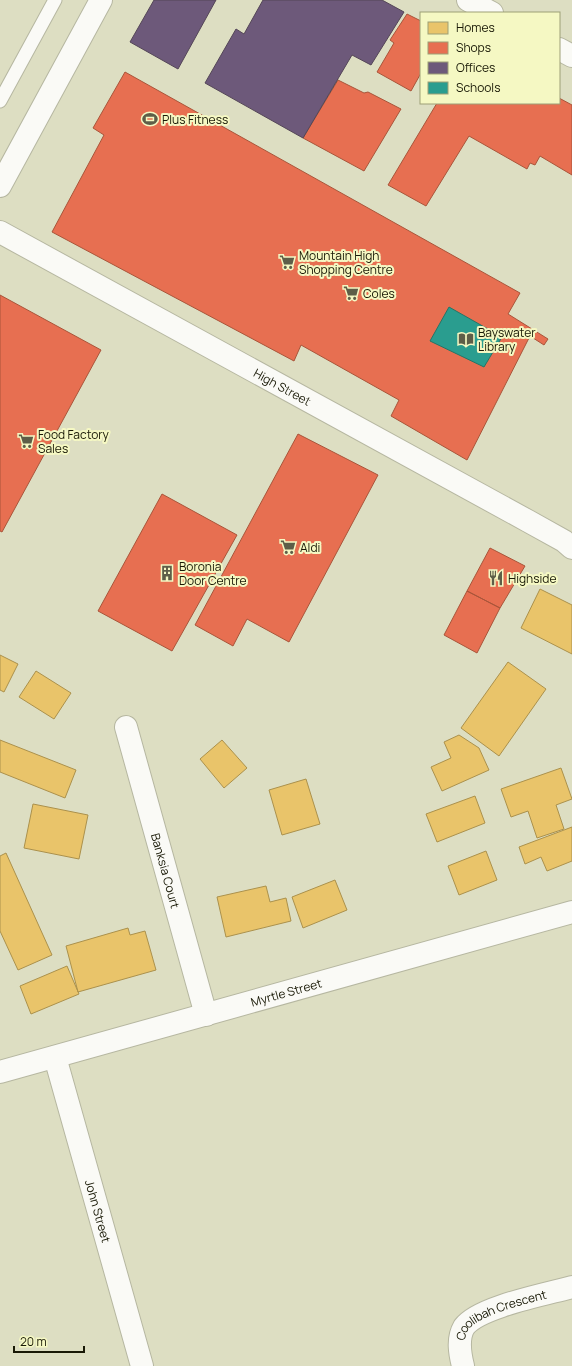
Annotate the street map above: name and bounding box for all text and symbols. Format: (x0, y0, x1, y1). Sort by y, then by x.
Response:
legend (420, 12, 560, 104)
text: Homes (456, 19, 495, 36)
text: Shops (456, 39, 491, 56)
text: Offices (456, 59, 495, 76)
text: Schools (456, 79, 500, 96)
sports icon: Plus Fitness (141, 110, 159, 128)
place label: Plus Fitness (162, 111, 228, 128)
place label: Mountain High Shopping Centre (299, 247, 393, 278)
supermarket icon: Mountain High Shopping Centre (278, 253, 296, 271)
supermarket icon: Coles (342, 284, 360, 302)
place label: Coles (363, 285, 395, 302)
place label: Bayswater Library (478, 324, 536, 355)
library icon: Bayswater Library (457, 330, 475, 348)
street label: High Street (251, 364, 314, 409)
place label: Food Factory Sales (38, 426, 110, 457)
supermarket icon: Food Factory Sales (17, 432, 35, 450)
supermarket icon: Aldi (279, 538, 297, 556)
place label: Aldi (300, 539, 320, 556)
place label: Boronia Door Centre (179, 558, 247, 589)
building icon: Boronia Door Centre (158, 564, 176, 582)
restaurant icon: Highside (487, 569, 505, 587)
place label: Highside (508, 570, 556, 587)
street label: Banksia Court (147, 831, 184, 910)
street label: Myrtle Street (249, 974, 324, 1010)
street label: John Street (81, 1178, 115, 1245)
street label: Coolibah Crescent (451, 1285, 548, 1342)
scale bar (14, 1328, 84, 1354)
text: 20 m (20, 1333, 47, 1350)

